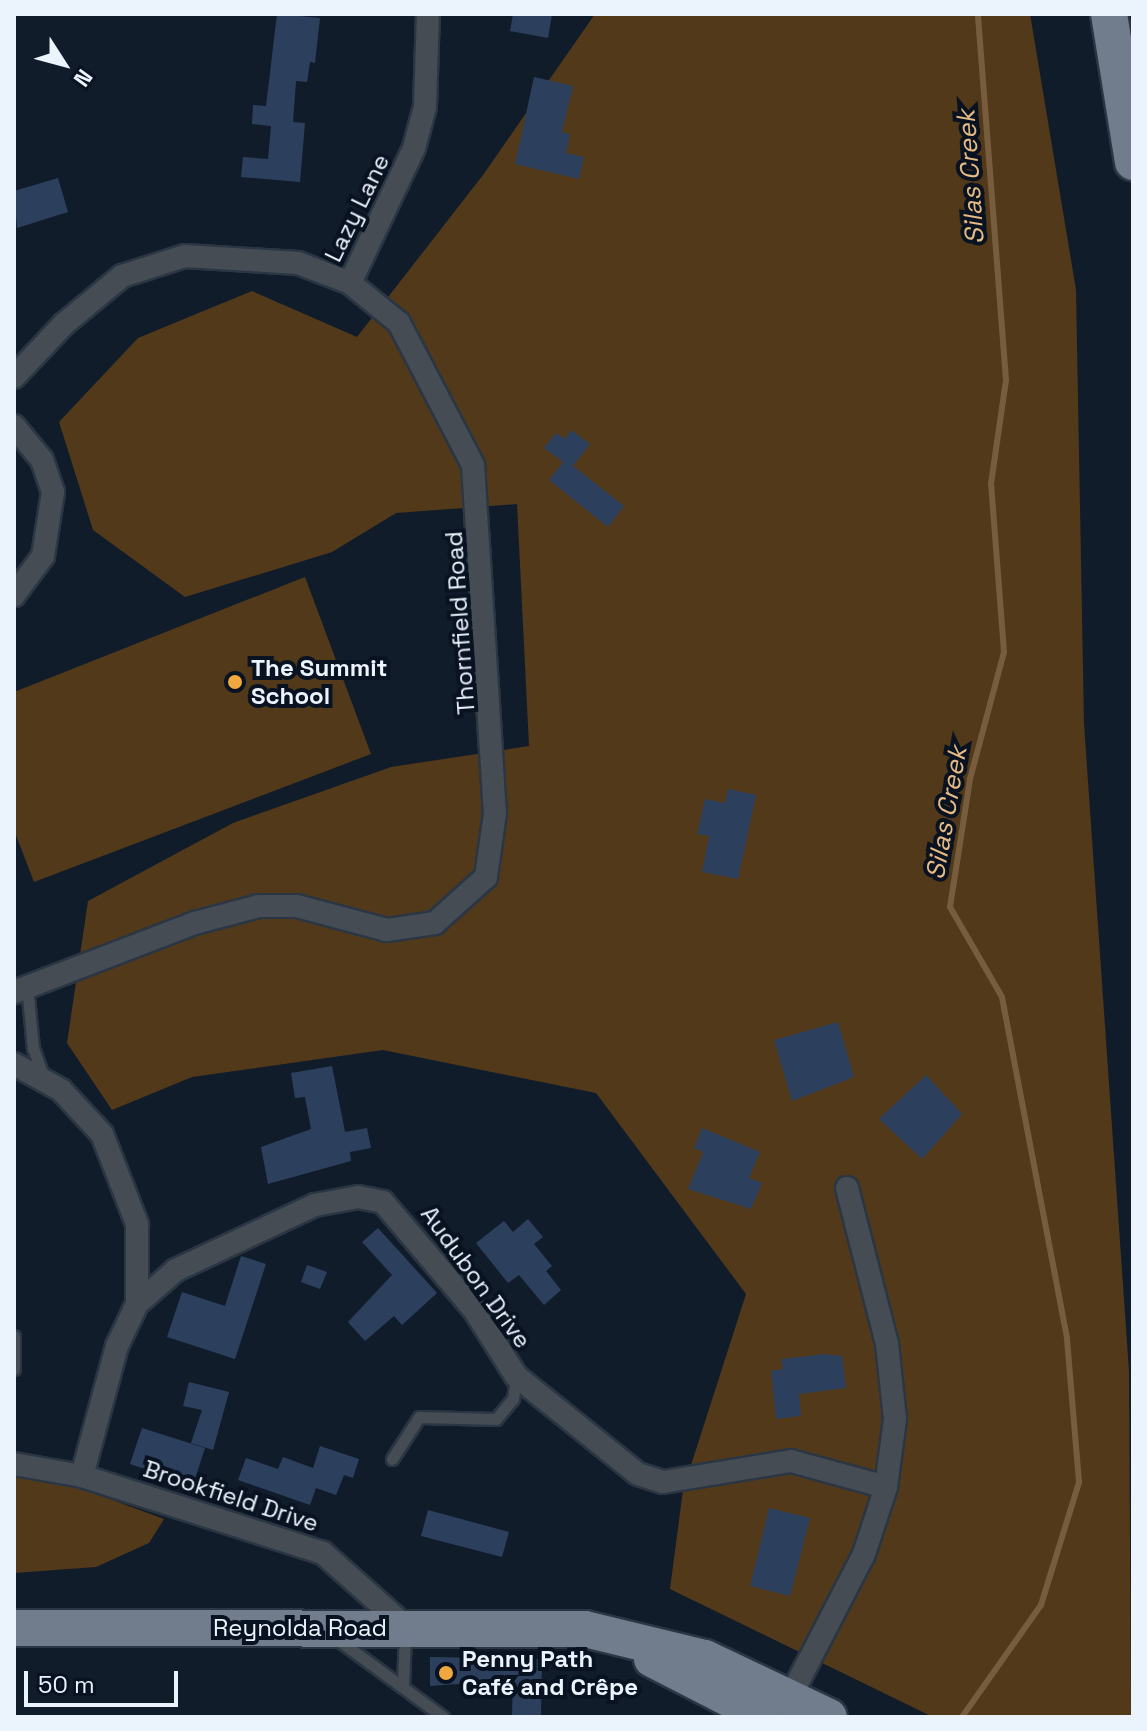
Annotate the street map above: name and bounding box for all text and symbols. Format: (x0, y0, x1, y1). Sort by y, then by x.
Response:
north arrow (24, 24, 104, 104)
text: N (68, 64, 99, 92)
water label: Silas Creek (951, 109, 991, 245)
street label: Lazy Lane (319, 150, 395, 266)
street label: Thornfield Road (439, 530, 481, 716)
place label: The Summit School (251, 654, 387, 710)
marker: The Summit School (226, 673, 244, 691)
water label: Silas Creek (920, 744, 974, 882)
street label: Audubon Drive (415, 1200, 537, 1354)
street label: Brookfield Drive (140, 1454, 322, 1538)
street label: Reynolda Road (213, 1614, 387, 1642)
place label: Penny Path Café and Crêpe (462, 1645, 638, 1701)
scale bar (28, 1655, 182, 1705)
marker: Penny Path Café and Crêpe (437, 1664, 455, 1682)
text: 50 m (38, 1669, 95, 1700)

